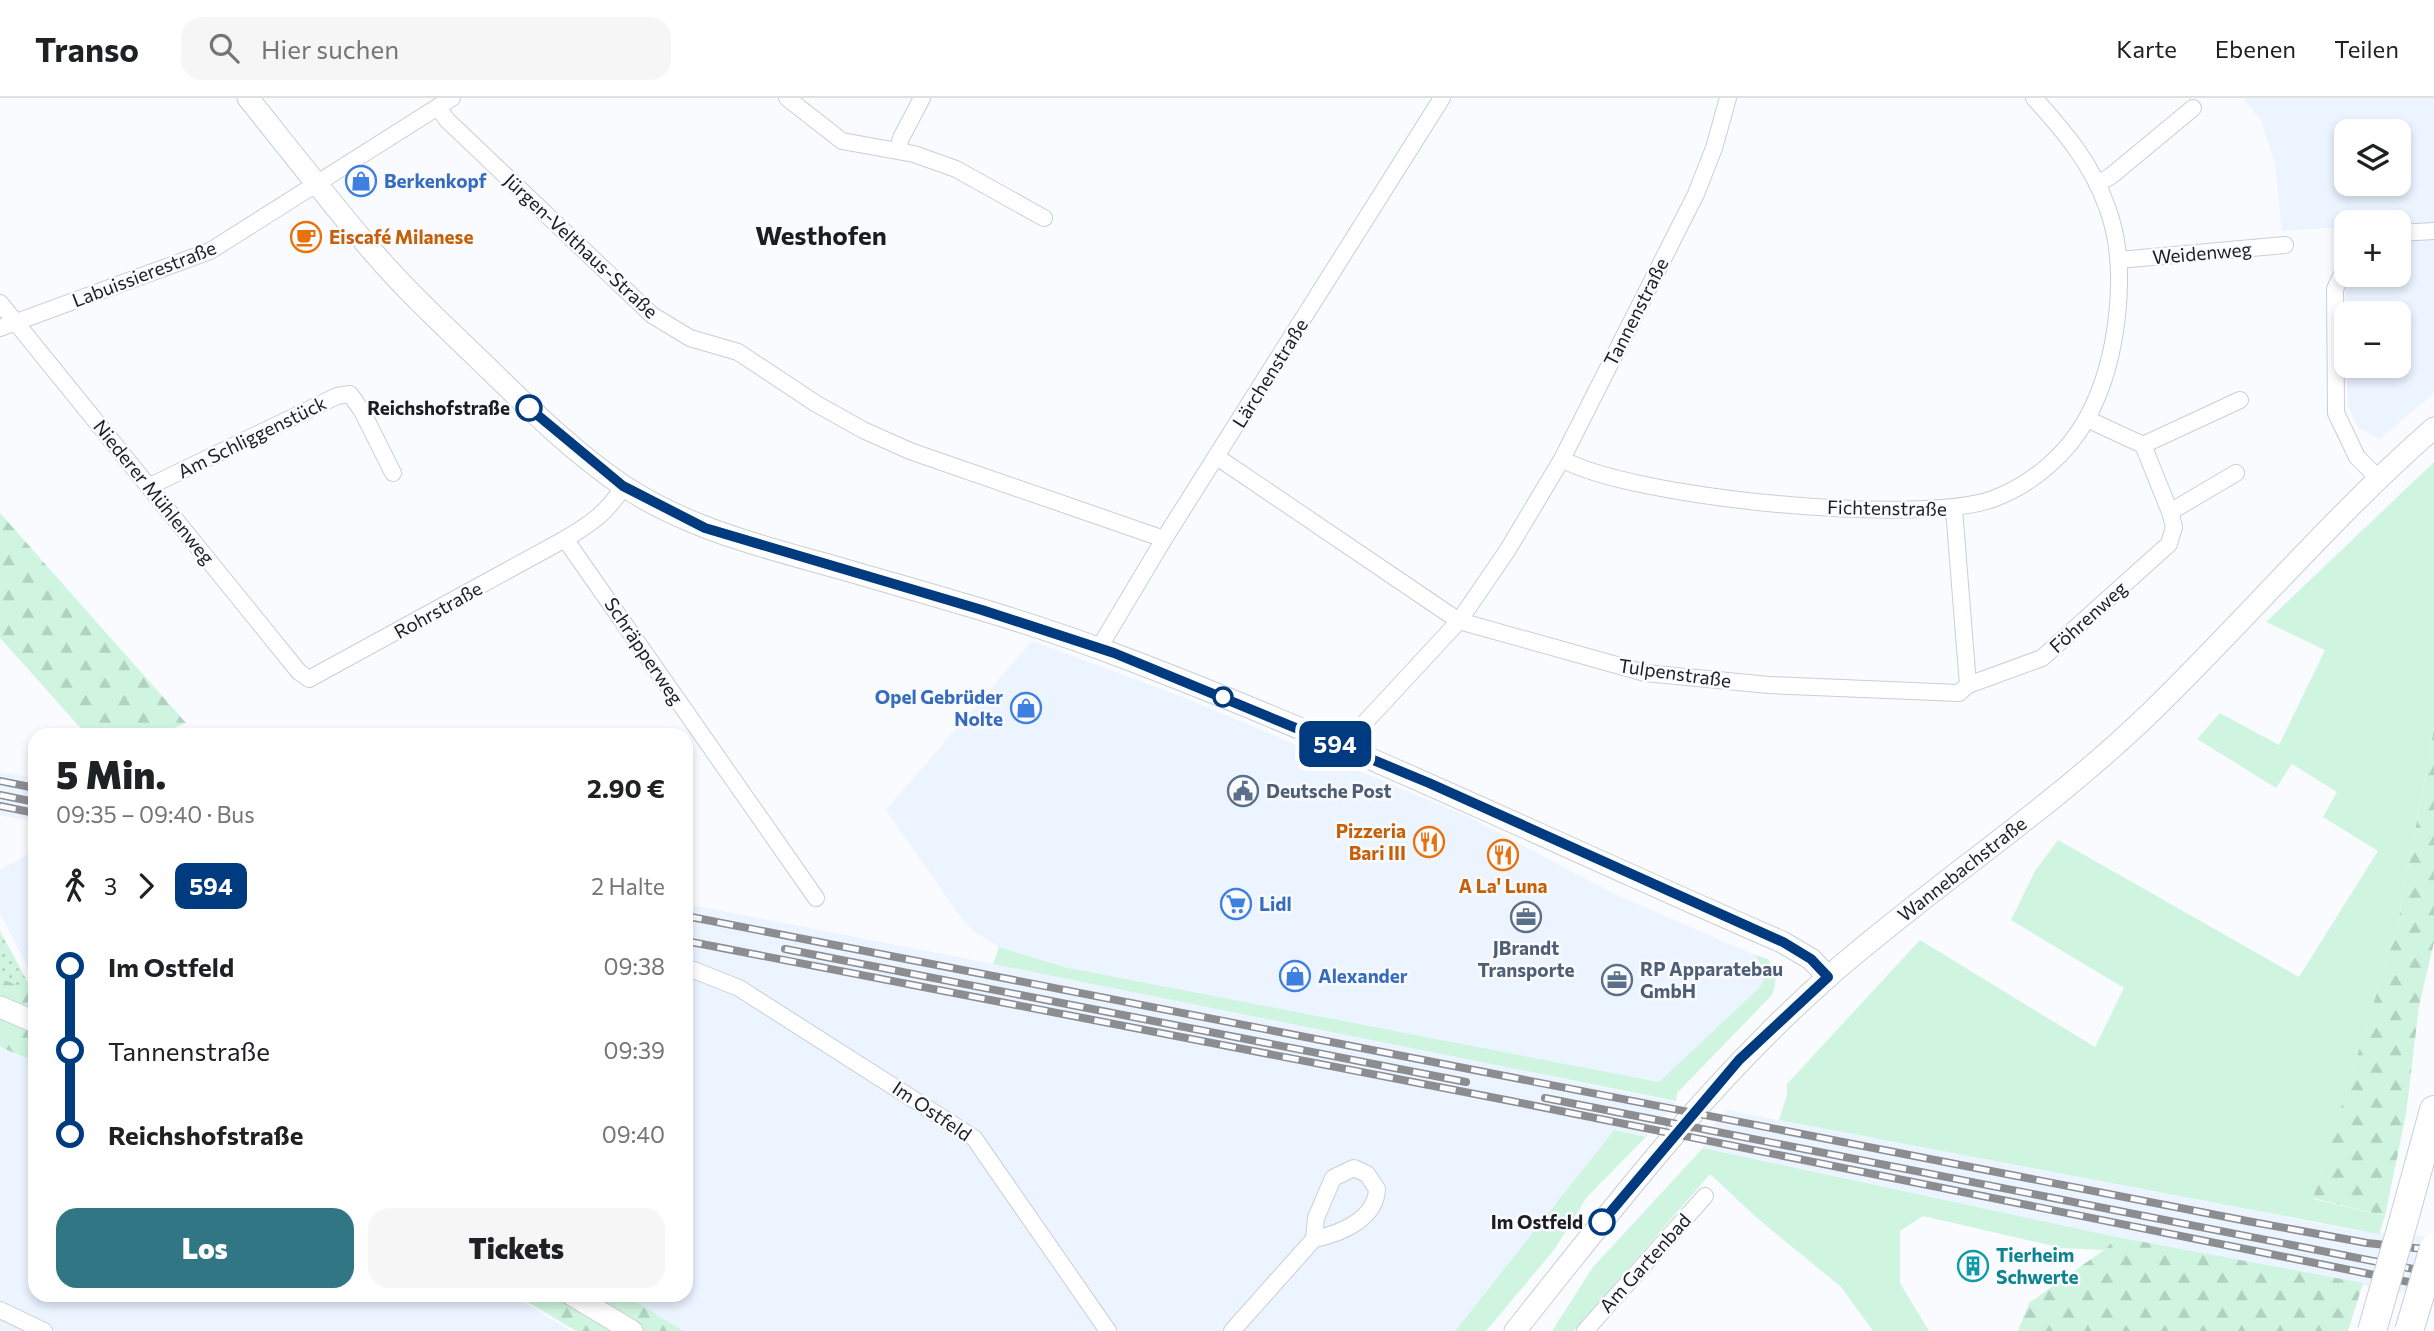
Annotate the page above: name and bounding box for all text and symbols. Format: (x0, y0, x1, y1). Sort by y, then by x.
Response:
search box (181, 17, 671, 80)
text: Transo (35, 28, 139, 69)
icon: search (205, 29, 243, 67)
text: Hier suchen (261, 33, 399, 64)
text: Karte (2116, 34, 2177, 63)
text: Ebenen (2215, 34, 2296, 63)
text: Teilen (2334, 34, 2399, 63)
map controls (2334, 119, 2411, 378)
button: layers (2334, 119, 2411, 196)
shop icon: Berkenkopf (344, 164, 378, 198)
street label: Jürgen-Velthaus-Straße (500, 168, 663, 323)
place label: Berkenkopf (384, 169, 487, 192)
button: + (2334, 210, 2411, 287)
district label: Westhofen (755, 219, 887, 250)
cafe icon: Eiscafé Milanese (289, 220, 323, 254)
place label: Eiscafé Milanese (329, 225, 473, 248)
street label: Labuissierestraße (69, 236, 219, 312)
street label: Weidenweg (2151, 237, 2253, 268)
street label: Tannenstraße (1598, 254, 1673, 370)
button: − (2334, 301, 2411, 378)
street label: Lärchenstraße (1227, 314, 1312, 432)
street label: Am Schliggenstück (174, 391, 330, 482)
marker: Reichshofstraße (516, 395, 542, 421)
place label: Reichshofstraße (367, 396, 510, 419)
street label: Niederer Mühlenweg (89, 415, 220, 569)
street label: Fichtenstraße (1827, 495, 1947, 520)
street label: Rohrstraße (390, 576, 486, 643)
street label: Föhrenweg (2044, 576, 2131, 657)
street label: Schräpperweg (600, 593, 689, 709)
street label: Tulpenstraße (1617, 653, 1733, 692)
place label: Opel Gebrüder Nolte (875, 685, 1003, 730)
unlabelled marker (1213, 687, 1233, 707)
shop icon: Opel Gebrüder Nolte (1009, 691, 1043, 725)
line badge: 594 (1295, 721, 1375, 767)
text: 594 (1313, 729, 1357, 758)
text: 5 Min. (56, 750, 166, 797)
text: 2.90 € (587, 772, 665, 803)
public building icon: Deutsche Post (1226, 774, 1260, 808)
place label: Deutsche Post (1266, 779, 1392, 802)
text: 09:35 – 09:40 · Bus (56, 800, 255, 828)
street label: Wannebachstraße (1893, 811, 2031, 926)
place label: Pizzeria Bari III (1336, 819, 1406, 864)
restaurant icon: Pizzeria Bari III (1412, 825, 1446, 859)
restaurant icon: A La' Luna (1486, 838, 1520, 872)
icon: walk (56, 867, 94, 905)
icon: forward (127, 867, 165, 905)
text: 594 (189, 871, 233, 900)
text: 3 (104, 872, 117, 900)
text: 2 Halte (591, 872, 665, 900)
place label: A La' Luna (1458, 874, 1548, 897)
supermarket icon: Lidl (1219, 887, 1253, 921)
place label: Lidl (1259, 892, 1292, 915)
office icon: JBrandt Transporte (1509, 900, 1543, 934)
place label: JBrandt Transporte (1478, 936, 1574, 981)
text: Im Ostfeld (108, 951, 234, 982)
text: 09:38 (604, 952, 665, 980)
place label: RP Apparatebau GmbH (1640, 957, 1783, 1002)
shop icon: Alexander (1278, 959, 1312, 993)
office icon: RP Apparatebau GmbH (1600, 963, 1634, 997)
place label: Alexander (1318, 964, 1408, 987)
text: Tannenstraße (108, 1035, 270, 1066)
text: 09:39 (604, 1036, 665, 1064)
street label: Im Ostfeld (888, 1076, 976, 1145)
text: Reichshofstraße (108, 1119, 303, 1150)
text: 09:40 (602, 1120, 665, 1148)
button: Los (56, 1208, 354, 1288)
button: Tickets (368, 1208, 665, 1288)
street label: Am Gartenbad (1594, 1208, 1695, 1317)
marker: Im Ostfeld (1589, 1209, 1615, 1235)
place label: Im Ostfeld (1491, 1210, 1583, 1233)
place label: Tierheim Schwerte (1996, 1243, 2079, 1288)
building icon: Tierheim Schwerte (1956, 1249, 1990, 1283)

